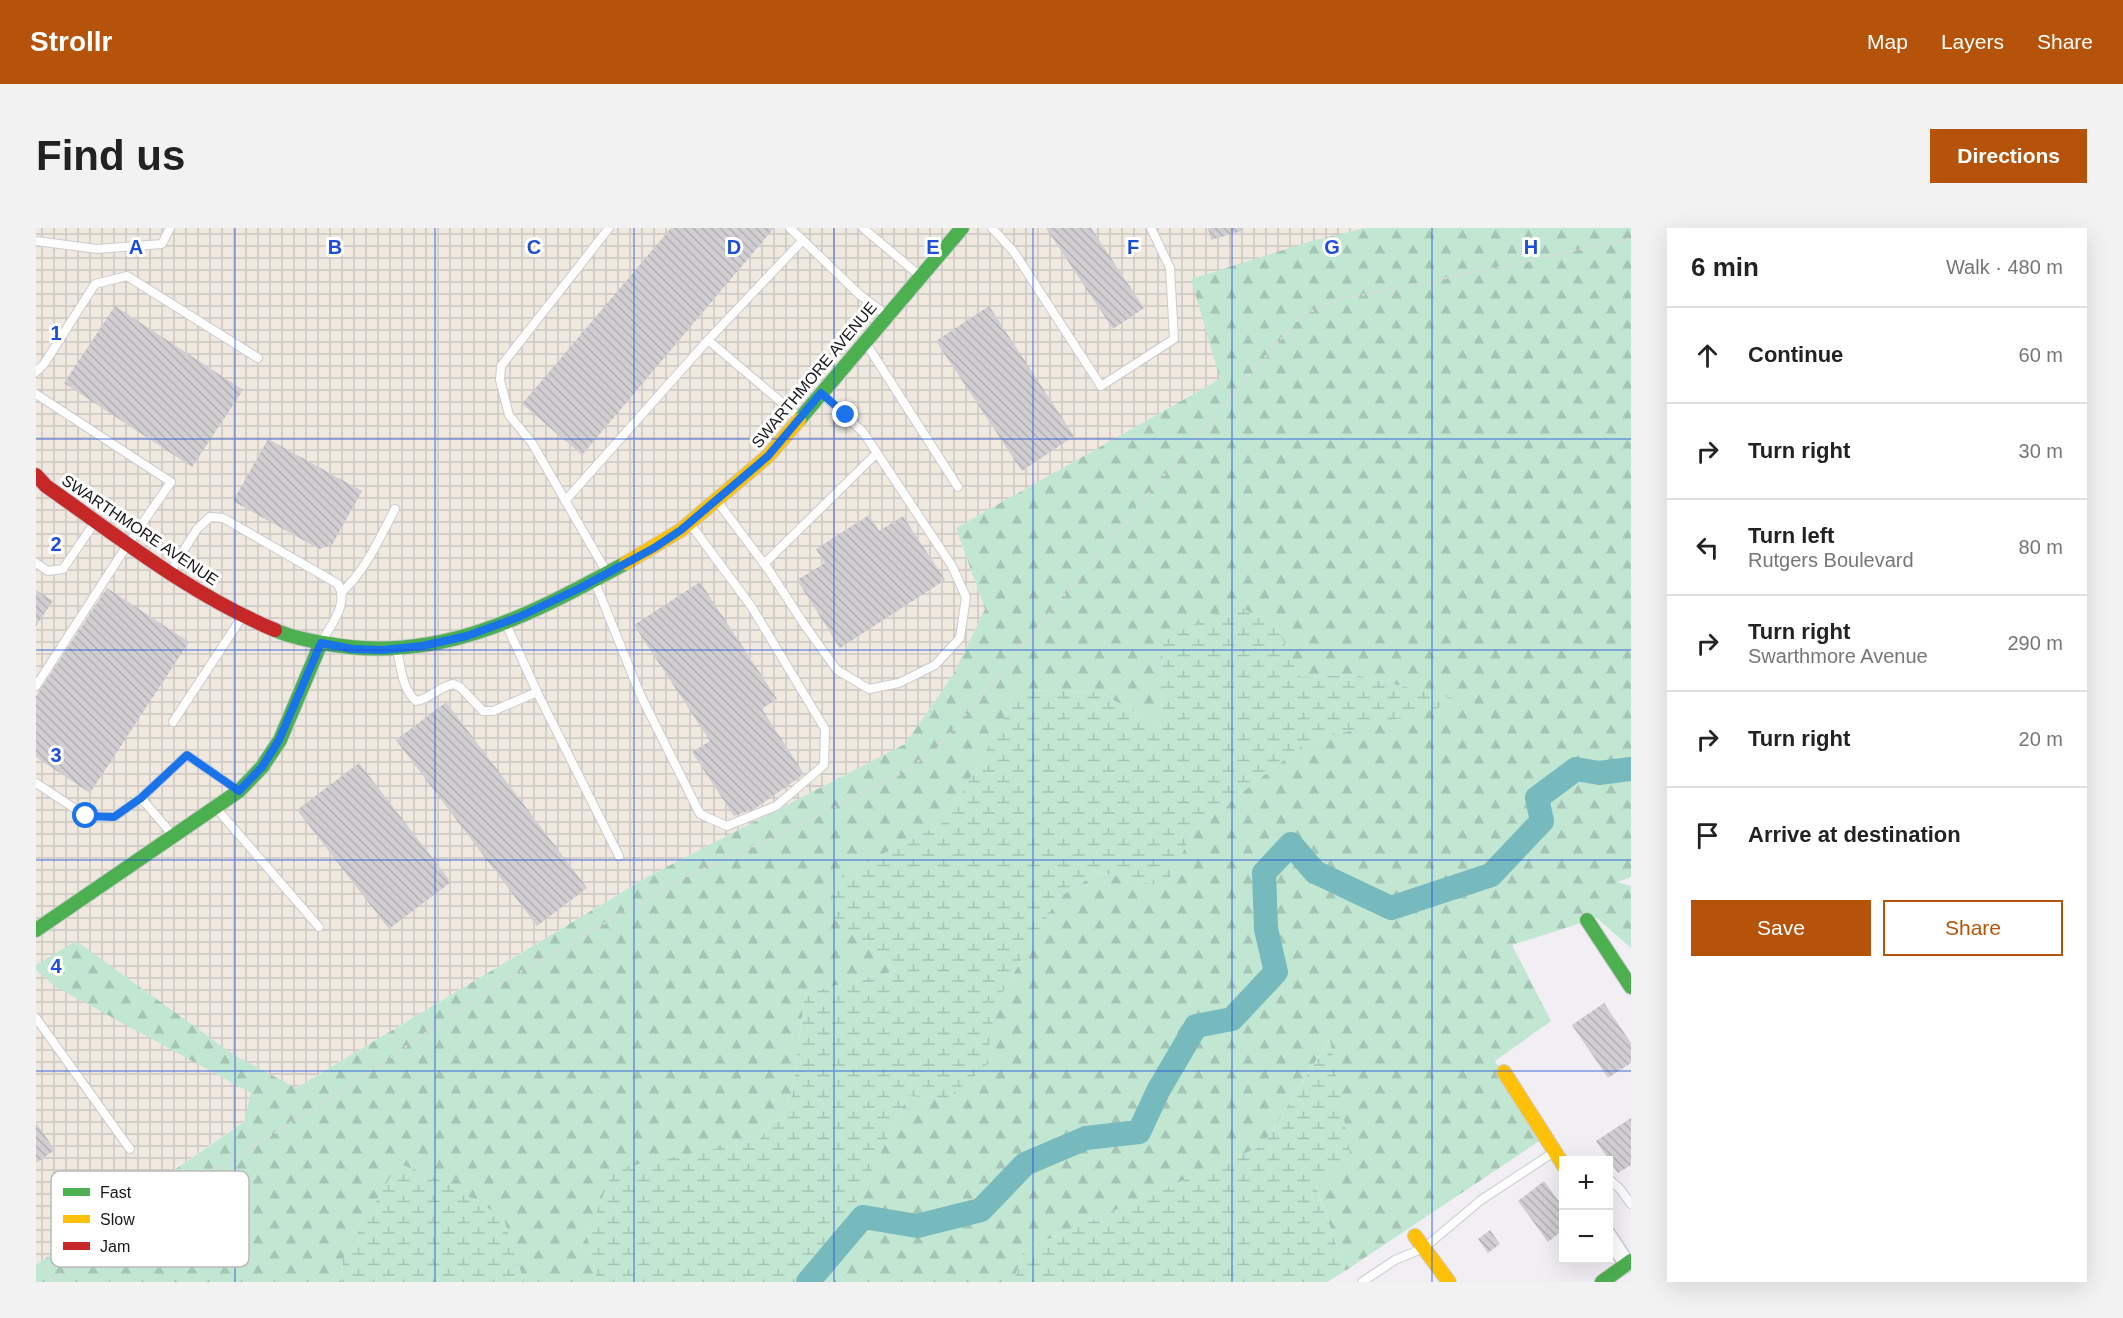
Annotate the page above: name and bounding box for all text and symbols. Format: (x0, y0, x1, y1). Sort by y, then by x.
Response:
text: Strollr (30, 26, 112, 57)
text: Map (1867, 30, 1908, 53)
text: Layers (1941, 30, 2004, 53)
text: Share (2037, 30, 2093, 53)
button: Directions (1930, 129, 2087, 183)
text: Find us (36, 132, 185, 179)
text: A (129, 236, 143, 258)
text: B (328, 236, 342, 258)
text: C (527, 236, 541, 258)
text: D (727, 236, 741, 258)
text: E (926, 236, 940, 258)
text: F (1127, 236, 1139, 258)
text: G (1324, 236, 1340, 258)
text: H (1524, 236, 1538, 258)
text: 6 min (1691, 252, 1759, 282)
text: Walk · 480 m (1946, 256, 2063, 278)
street label: SWARTHMORE AVENUE (748, 299, 880, 451)
text: 1 (50, 322, 62, 344)
icon: ahead (1691, 339, 1724, 372)
text: Continue (1748, 342, 1843, 367)
text: 60 m (2019, 344, 2063, 366)
route end (832, 401, 858, 427)
icon: right (1691, 435, 1724, 468)
text: Turn right (1748, 438, 1850, 463)
text: 30 m (2019, 440, 2063, 462)
street label: SWARTHMORE AVENUE (59, 471, 221, 589)
text: Turn left (1748, 523, 1834, 548)
icon: left (1691, 531, 1724, 564)
text: 2 (50, 533, 62, 555)
text: 80 m (2019, 536, 2063, 558)
text: Rutgers Boulevard (1748, 549, 1914, 571)
text: Turn right (1748, 619, 1850, 644)
icon: right (1691, 627, 1724, 660)
text: 290 m (2007, 632, 2063, 654)
text: Swarthmore Avenue (1748, 645, 1928, 667)
icon: right (1691, 723, 1724, 756)
text: Turn right (1748, 726, 1850, 751)
text: 20 m (2019, 728, 2063, 750)
text: 3 (50, 744, 62, 766)
route start (72, 802, 98, 828)
icon: arrive (1691, 819, 1724, 852)
text: Arrive at destination (1748, 822, 1961, 847)
button: Save (1691, 900, 1871, 956)
button: Share (1883, 900, 2063, 956)
text: 4 (50, 955, 62, 977)
map controls (1559, 1156, 1613, 1264)
button: + (1559, 1156, 1613, 1210)
legend (51, 1171, 249, 1267)
text: Fast (100, 1184, 132, 1201)
button: − (1559, 1210, 1613, 1264)
text: Slow (100, 1211, 135, 1228)
text: Jam (100, 1238, 130, 1255)

